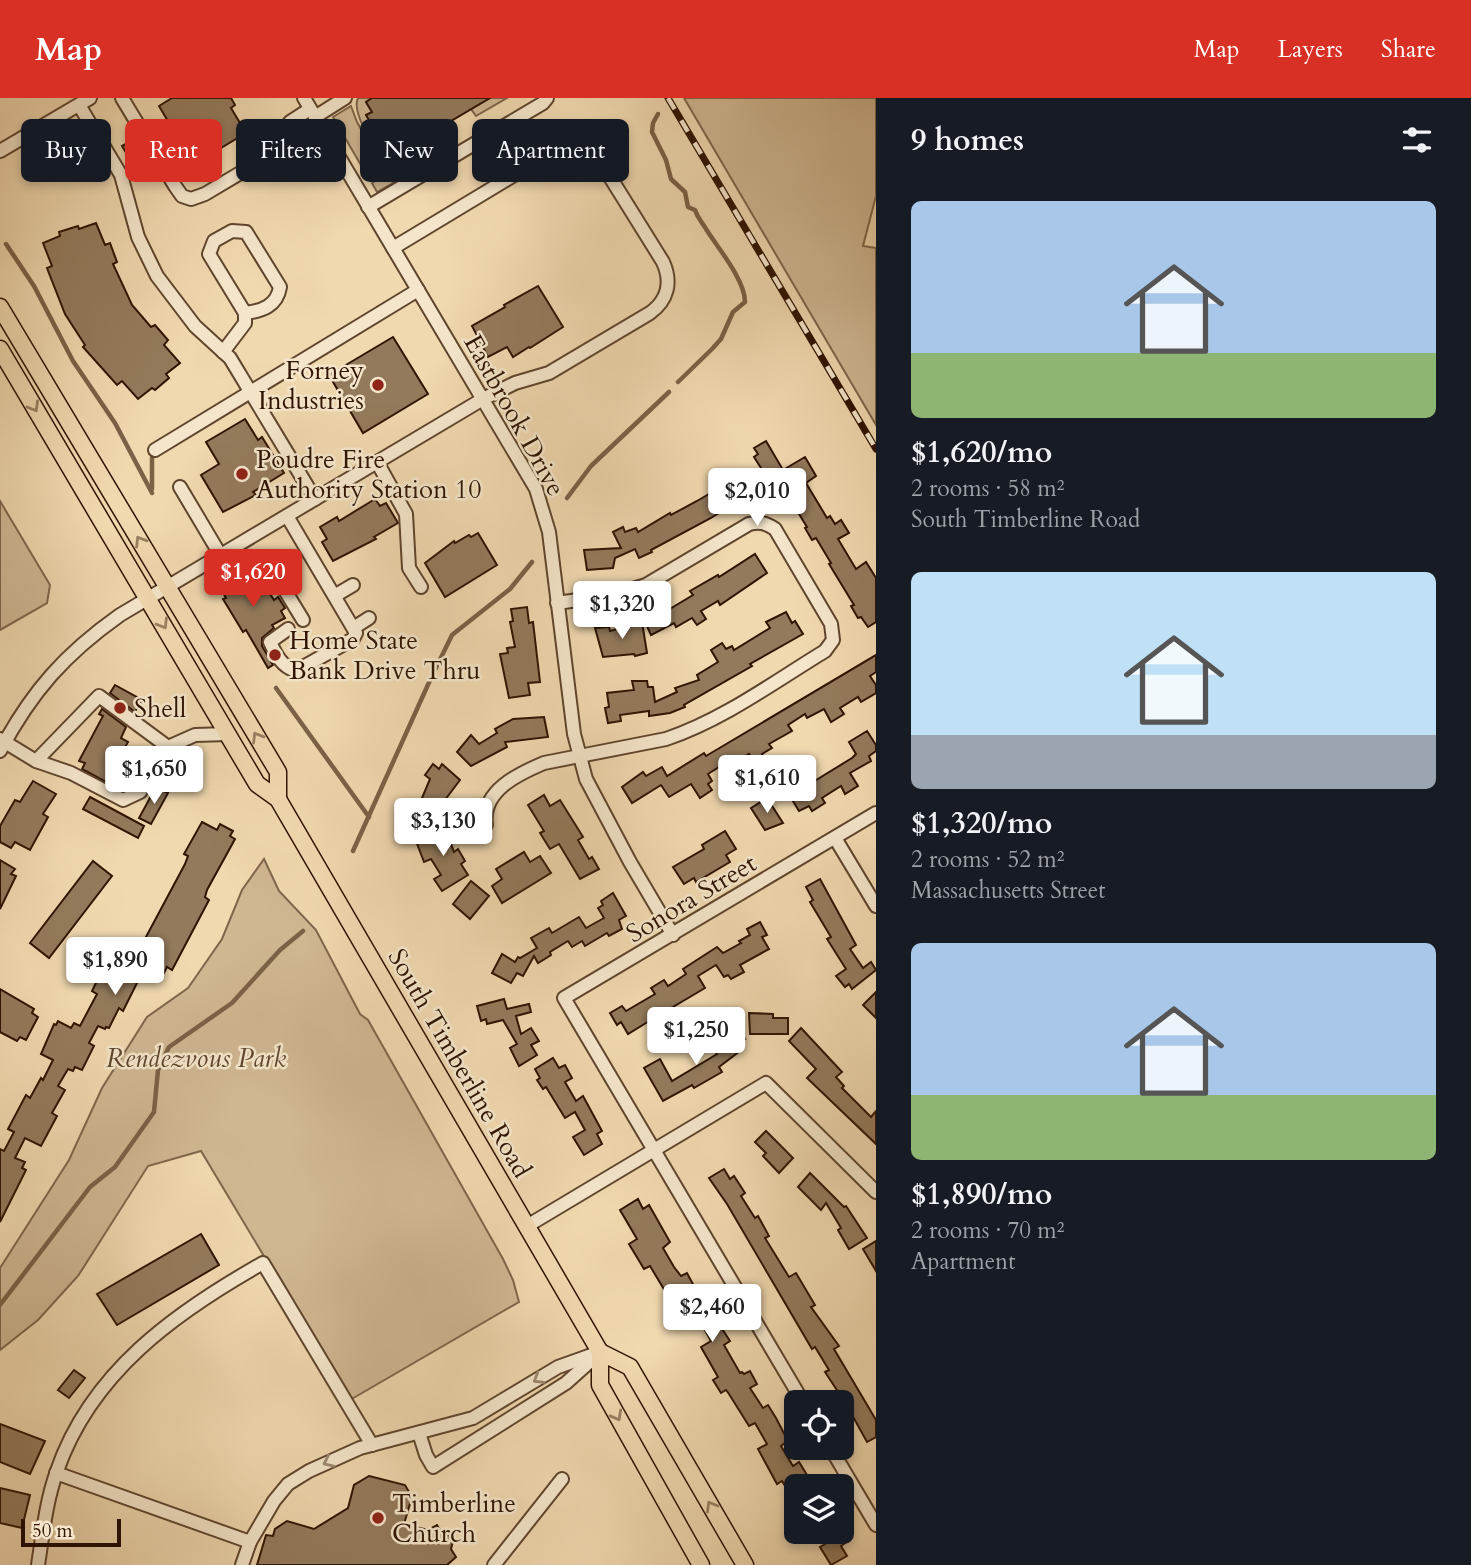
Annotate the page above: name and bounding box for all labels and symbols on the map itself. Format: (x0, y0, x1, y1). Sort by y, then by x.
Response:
street label: Eastbrook Drive (456, 328, 573, 502)
place label: Forney Industries (258, 353, 364, 418)
marker: Forney Industries (370, 377, 386, 393)
one-way arrow (26, 400, 39, 413)
place label: Poudre Fire Authority Station 10 (256, 442, 481, 507)
marker: Poudre Fire Authority Station 10 (234, 466, 250, 482)
pin: $2,010 (700, 468, 814, 528)
one-way arrow (136, 536, 149, 549)
pin: $1,620 (196, 550, 310, 609)
pin: $1,320 (565, 582, 679, 641)
one-way arrow (154, 617, 167, 630)
place label: Home State Bank Drive Thru (289, 623, 481, 688)
marker: Home State Bank Drive Thru (267, 647, 283, 663)
place label: Shell (134, 691, 187, 726)
marker: Shell (112, 700, 128, 716)
one-way arrow (252, 731, 265, 744)
pin: $1,650 (97, 746, 211, 806)
pin: $1,610 (710, 756, 824, 815)
pin: $3,130 (386, 798, 500, 858)
street label: Sonora Street (620, 846, 763, 951)
pin: $1,890 (58, 937, 172, 997)
street label: South Timberline Road (380, 942, 540, 1184)
pin: $1,250 (639, 1007, 753, 1067)
park label: Rendezvous Park (106, 1041, 286, 1076)
pin: $2,460 (655, 1284, 769, 1344)
one-way arrow (532, 1371, 545, 1384)
one-way arrow (609, 1409, 622, 1421)
one-way arrow (323, 1454, 335, 1468)
place label: Timberline Church (392, 1486, 516, 1551)
one-way arrow (706, 1501, 719, 1513)
marker: Timberline Church (370, 1510, 386, 1526)
scale bar (21, 1516, 121, 1548)

